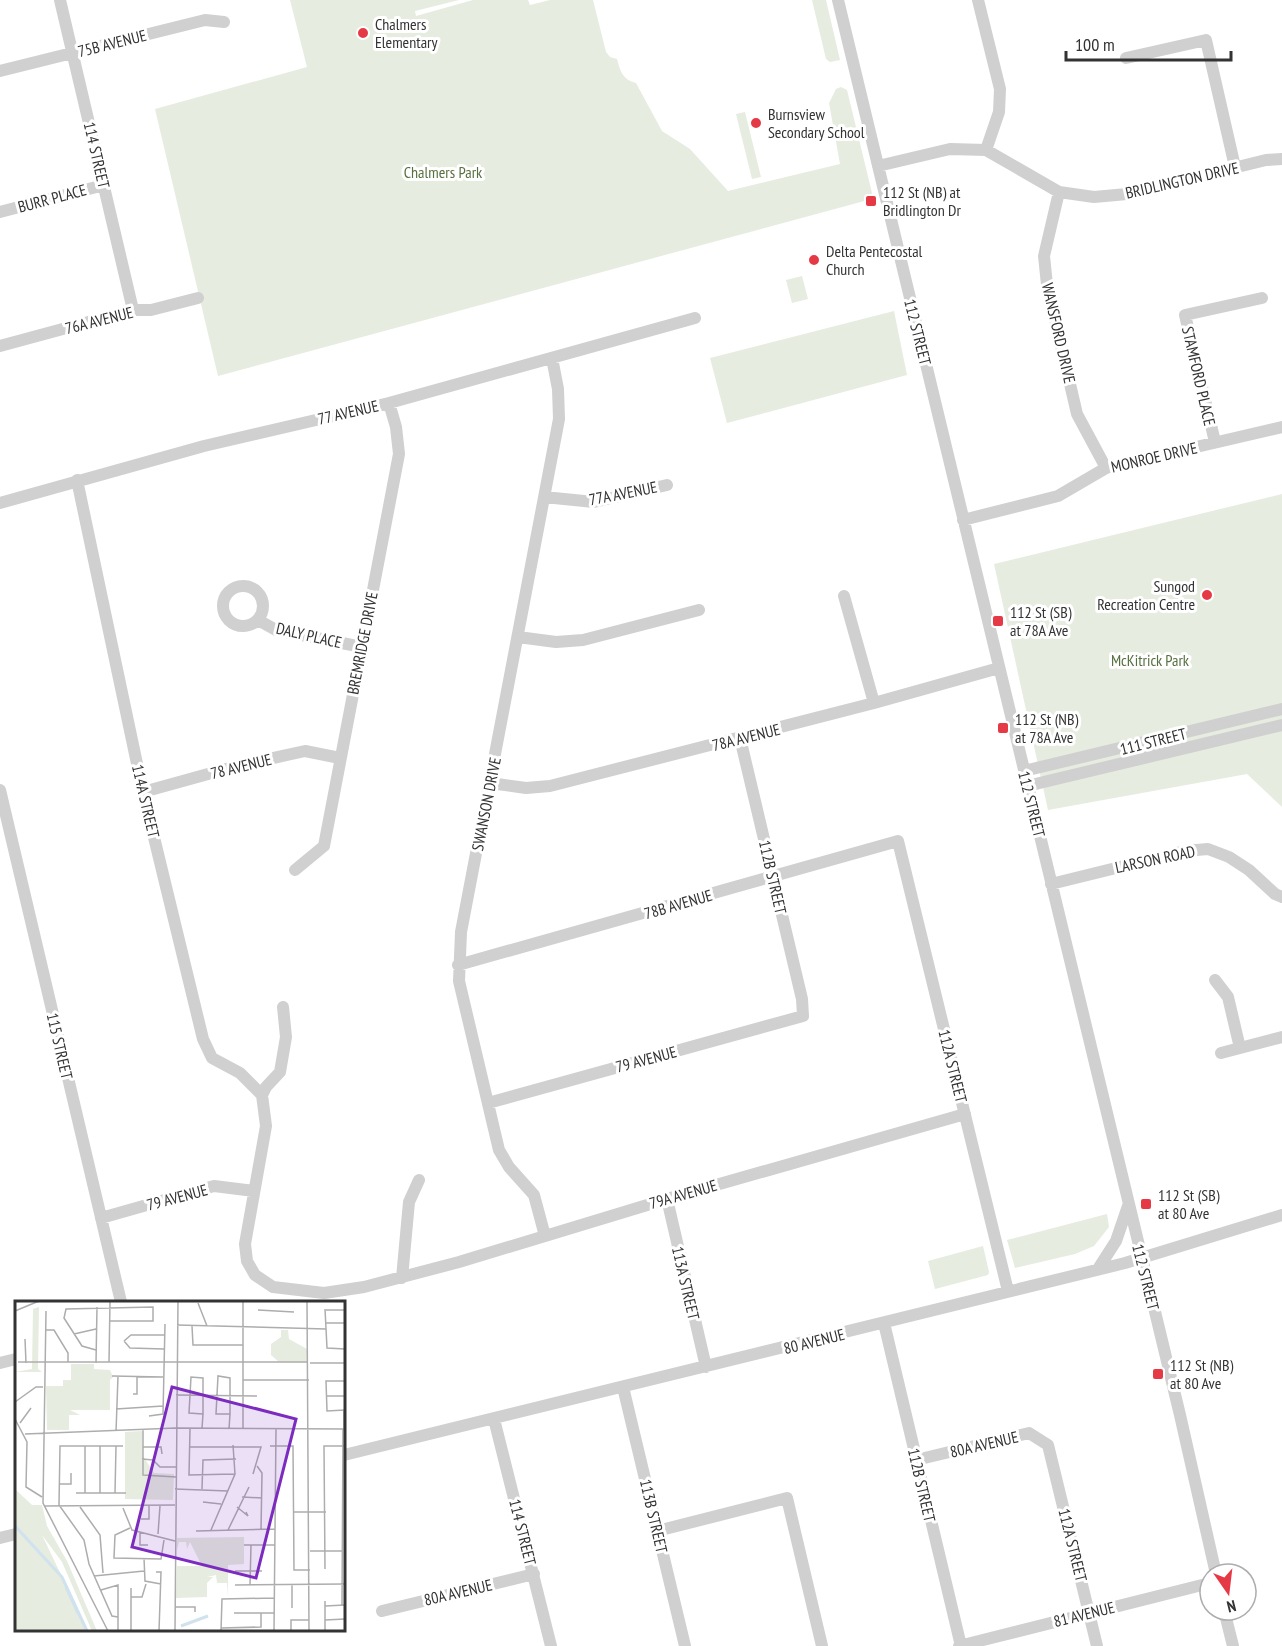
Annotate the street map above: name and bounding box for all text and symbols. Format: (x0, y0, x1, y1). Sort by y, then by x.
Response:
place label: Chalmers Elementary (375, 14, 437, 52)
scale bar (1066, 24, 1231, 62)
street label: 75B AVENUE (76, 25, 148, 61)
marker: Chalmers Elementary (356, 26, 370, 40)
text: 100 m (1075, 33, 1115, 56)
place label: Burnsview Secondary School (768, 104, 865, 142)
marker: Burnsview Secondary School (749, 116, 763, 130)
street label: 114 STREET (80, 120, 114, 190)
street label: BRIDLINGTON DRIVE (1123, 157, 1241, 203)
park label: Chalmers Park (404, 162, 483, 182)
street label: BURR PLACE (16, 179, 89, 217)
place label: 112 St (NB) at Bridlington Dr (883, 182, 961, 220)
marker: 112 St (NB) at Bridlington Dr (864, 194, 878, 208)
place label: Delta Pentecostal Church (826, 241, 923, 279)
marker: Delta Pentecostal Church (807, 253, 821, 267)
street label: WANSFORD DRIVE (1038, 281, 1080, 385)
street label: 112 STREET (900, 297, 936, 367)
street label: 76A AVENUE (63, 302, 135, 338)
street label: STAMFORD PLACE (1178, 324, 1220, 428)
street label: 77 AVENUE (316, 395, 380, 429)
street label: MONROE DRIVE (1109, 437, 1199, 477)
street label: 77A AVENUE (587, 477, 659, 509)
place label: Sungod Recreation Centre (1097, 576, 1195, 614)
marker: Sungod Recreation Centre (1200, 588, 1214, 602)
street label: BREMRIDGE DRIVE (342, 590, 382, 696)
place label: 112 St (SB) at 78A Ave (1010, 602, 1072, 640)
marker: 112 St (SB) at 78A Ave (991, 614, 1005, 628)
street label: DALY PLACE (274, 618, 344, 652)
park label: McKitrick Park (1111, 650, 1190, 670)
place label: 112 St (NB) at 78A Ave (1015, 709, 1079, 747)
street label: 78A AVENUE (710, 719, 782, 755)
marker: 112 St (NB) at 78A Ave (996, 721, 1010, 735)
street label: 111 STREET (1118, 723, 1188, 759)
street label: 78 AVENUE (208, 749, 274, 783)
street label: SWANSON DRIVE (467, 755, 505, 853)
street label: 114A STREET (128, 762, 164, 840)
street label: 112 STREET (1014, 769, 1050, 839)
street label: 112B STREET (755, 838, 791, 916)
street label: LARSON ROAD (1113, 841, 1197, 877)
street label: 78B AVENUE (642, 885, 714, 923)
street label: 115 STREET (43, 1011, 77, 1081)
street label: 112A STREET (934, 1027, 972, 1105)
street label: 79 AVENUE (613, 1041, 679, 1077)
street label: 79A AVENUE (647, 1175, 719, 1213)
street label: 79 AVENUE (144, 1179, 210, 1215)
place label: 112 St (SB) at 80 Ave (1158, 1185, 1220, 1223)
marker: 112 St (SB) at 80 Ave (1139, 1197, 1153, 1211)
street label: 112 STREET (1128, 1242, 1164, 1312)
street label: 113A STREET (668, 1244, 704, 1322)
inset map (15, 1301, 345, 1631)
street label: 80 AVENUE (781, 1324, 847, 1358)
place label: 112 St (NB) at 80 Ave (1170, 1355, 1234, 1393)
marker: 112 St (NB) at 80 Ave (1151, 1367, 1165, 1381)
street label: 80A AVENUE (948, 1426, 1020, 1462)
street label: 112B STREET (904, 1446, 940, 1524)
street label: 113B STREET (636, 1477, 672, 1555)
street label: 114 STREET (505, 1497, 541, 1567)
street label: 112A STREET (1054, 1506, 1092, 1584)
north arrow (1198, 1562, 1258, 1622)
street label: 80A AVENUE (422, 1574, 494, 1610)
text: N (1225, 1596, 1238, 1617)
street label: 81 AVENUE (1051, 1597, 1117, 1631)

